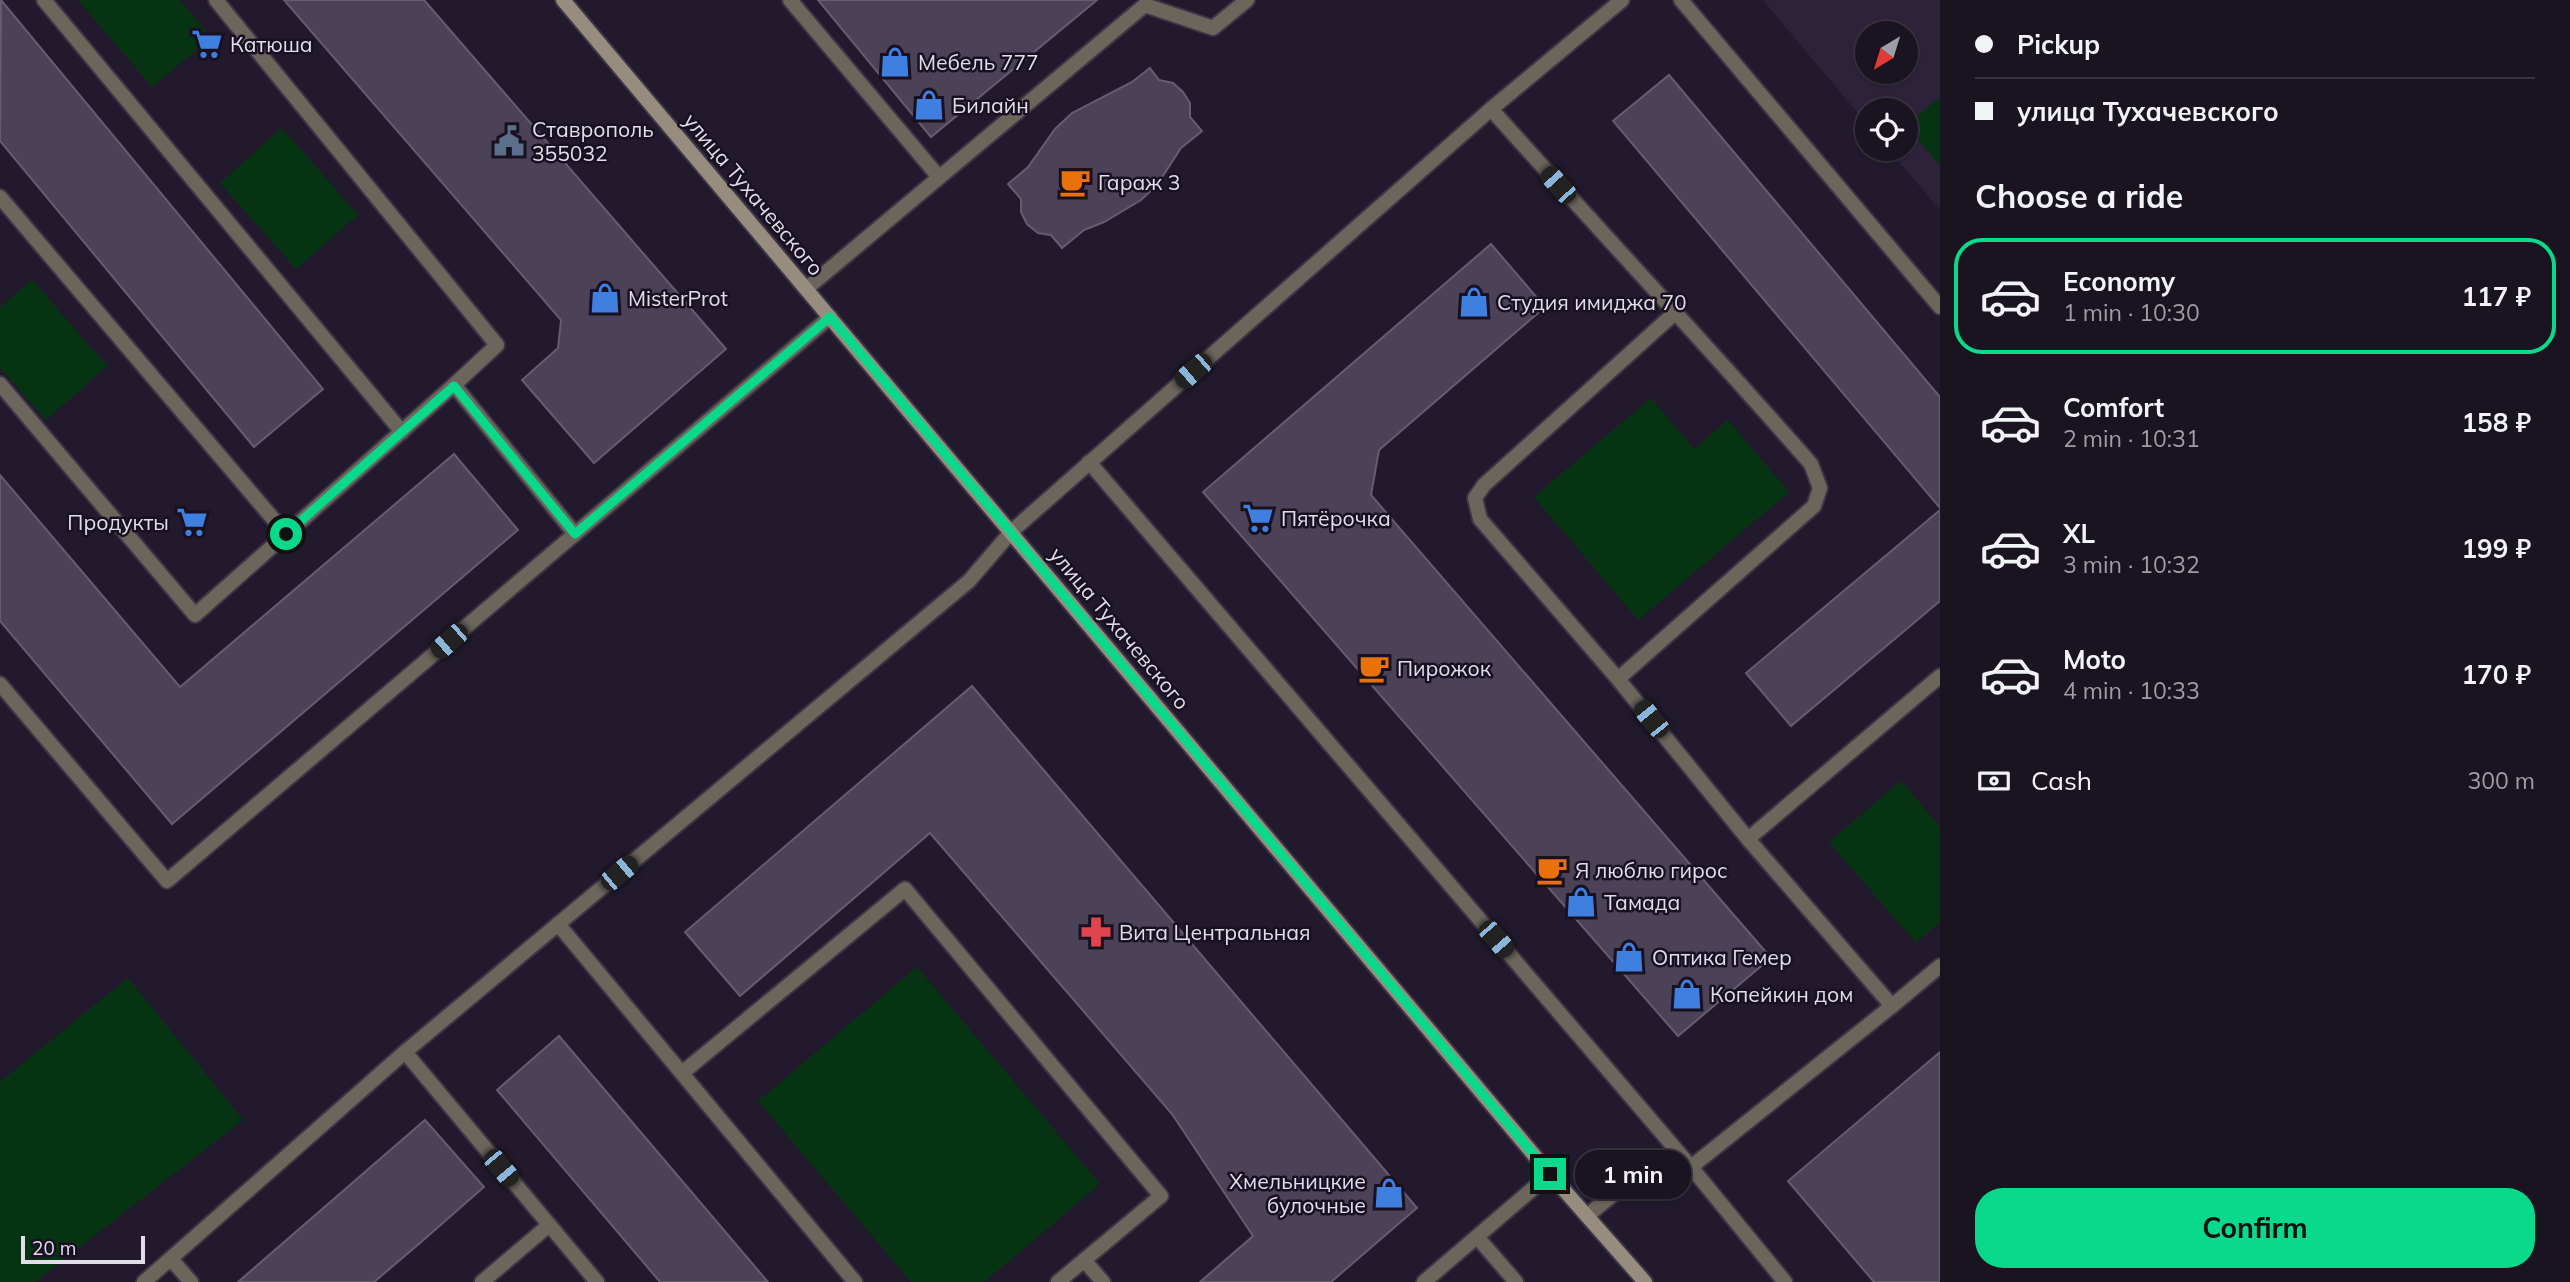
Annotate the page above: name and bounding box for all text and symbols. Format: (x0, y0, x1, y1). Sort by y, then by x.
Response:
north arrow (1855, 21, 1918, 84)
map controls (1855, 21, 1918, 161)
supermarket icon: Катюша (190, 27, 224, 61)
text: Pickup (2017, 28, 2100, 61)
place label: Катюша (230, 31, 313, 57)
shop icon: Мебель 777 (878, 45, 912, 79)
place label: Мебель 777 (918, 49, 1039, 75)
shop icon: Билайн (912, 88, 946, 122)
place label: Билайн (952, 92, 1029, 118)
text: улица Тухачевского (2017, 95, 2279, 128)
button: locate (1855, 98, 1918, 161)
street label: улица Тухачевского (678, 107, 830, 281)
place label: Ставрополь 355032 (532, 116, 654, 166)
public building icon: Ставрополь 355032 (492, 124, 526, 158)
car (1537, 162, 1580, 208)
cafe icon: Гараж 3 (1058, 165, 1092, 199)
place label: Гараж 3 (1098, 169, 1180, 195)
text: Choose a ride (1975, 176, 2183, 216)
icon: car (1979, 265, 2042, 328)
text: Economy (2063, 265, 2175, 298)
text: 117 ₽ (2461, 280, 2531, 313)
shop icon: MisterProt (588, 281, 622, 315)
place label: MisterProt (628, 285, 728, 311)
shop icon: Студия имиджа 70 (1457, 285, 1491, 319)
place label: Студия имиджа 70 (1497, 289, 1687, 315)
text: 1 min · 10:30 (2063, 298, 2200, 327)
car (1171, 349, 1216, 393)
icon: car (1979, 391, 2042, 454)
text: Comfort (2063, 391, 2164, 424)
text: 158 ₽ (2461, 406, 2531, 439)
text: 2 min · 10:31 (2063, 424, 2200, 453)
supermarket icon: Пятёрочка (1241, 501, 1275, 535)
supermarket icon: Продукты (175, 505, 209, 539)
place label: Пятёрочка (1281, 505, 1391, 531)
place label: Продукты (67, 509, 169, 535)
icon: car (1979, 517, 2042, 580)
text: XL (2063, 517, 2095, 550)
route start (270, 518, 302, 550)
text: 199 ₽ (2461, 532, 2531, 565)
street label: улица Тухачевского (1044, 541, 1196, 715)
text: 3 min · 10:32 (2063, 550, 2200, 579)
car (427, 619, 472, 663)
icon: car (1979, 643, 2042, 706)
text: Moto (2063, 643, 2126, 676)
cafe icon: Пирожок (1357, 651, 1391, 685)
place label: Пирожок (1397, 655, 1492, 681)
text: 170 ₽ (2461, 658, 2531, 691)
text: 4 min · 10:33 (2063, 676, 2200, 705)
car (1630, 696, 1673, 742)
icon: cash (1975, 762, 2013, 800)
text: Cash (2031, 764, 2092, 797)
text: 300 m (2467, 766, 2535, 795)
car (597, 851, 642, 895)
cafe icon: Я люблю гирос (1535, 853, 1569, 887)
place label: Я люблю гирос (1575, 857, 1728, 883)
shop icon: Тамада (1564, 885, 1598, 919)
place label: Тамада (1604, 889, 1680, 915)
pharmacy icon: Вита Центральная (1079, 915, 1113, 949)
car (1475, 916, 1518, 962)
place label: Вита Центральная (1119, 919, 1311, 945)
shop icon: Оптика Гемер (1612, 940, 1646, 974)
place label: Оптика Гемер (1652, 944, 1792, 970)
shop icon: Копейкин дом (1670, 977, 1704, 1011)
place label: Копейкин дом (1710, 981, 1853, 1007)
car (480, 1145, 523, 1191)
callout: 1 min (1574, 1150, 1690, 1198)
route end (1534, 1158, 1566, 1190)
text: 1 min (1603, 1160, 1663, 1189)
place label: Хмельницкие булочные (1229, 1168, 1366, 1218)
shop icon: Хмельницкие булочные (1372, 1176, 1406, 1210)
button: Confirm (1975, 1188, 2535, 1268)
scale bar (21, 1233, 145, 1265)
text: 20 m (32, 1236, 76, 1260)

